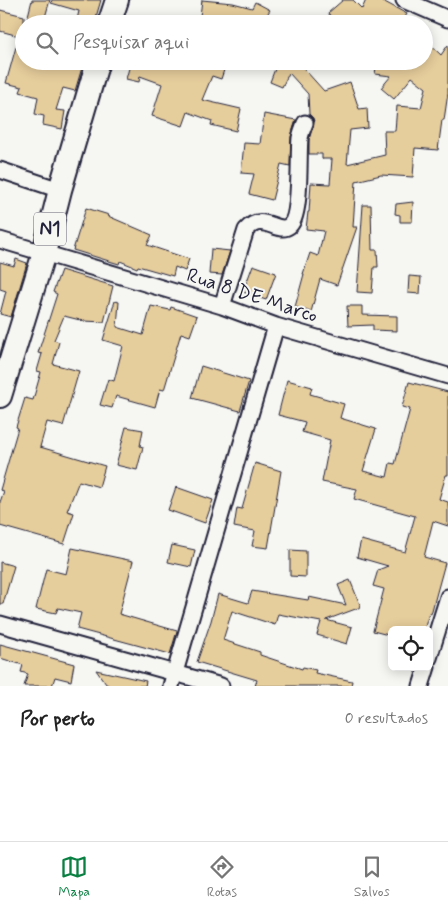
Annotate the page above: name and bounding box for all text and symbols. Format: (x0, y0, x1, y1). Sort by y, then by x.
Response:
search box (15, 15, 433, 70)
icon: search (33, 29, 61, 57)
text: Pesquisar aqui (73, 30, 189, 55)
road number: N1 (34, 212, 66, 245)
street label: Rua 8 DE Marco (183, 262, 321, 330)
map controls (388, 626, 433, 671)
button: locate (388, 626, 433, 671)
text: Por perto (20, 705, 95, 733)
text: 0 resultados (345, 708, 428, 729)
tab: Mapa (58, 853, 90, 901)
tab: Rotas (207, 853, 237, 901)
tab: Salvos (354, 853, 390, 901)

